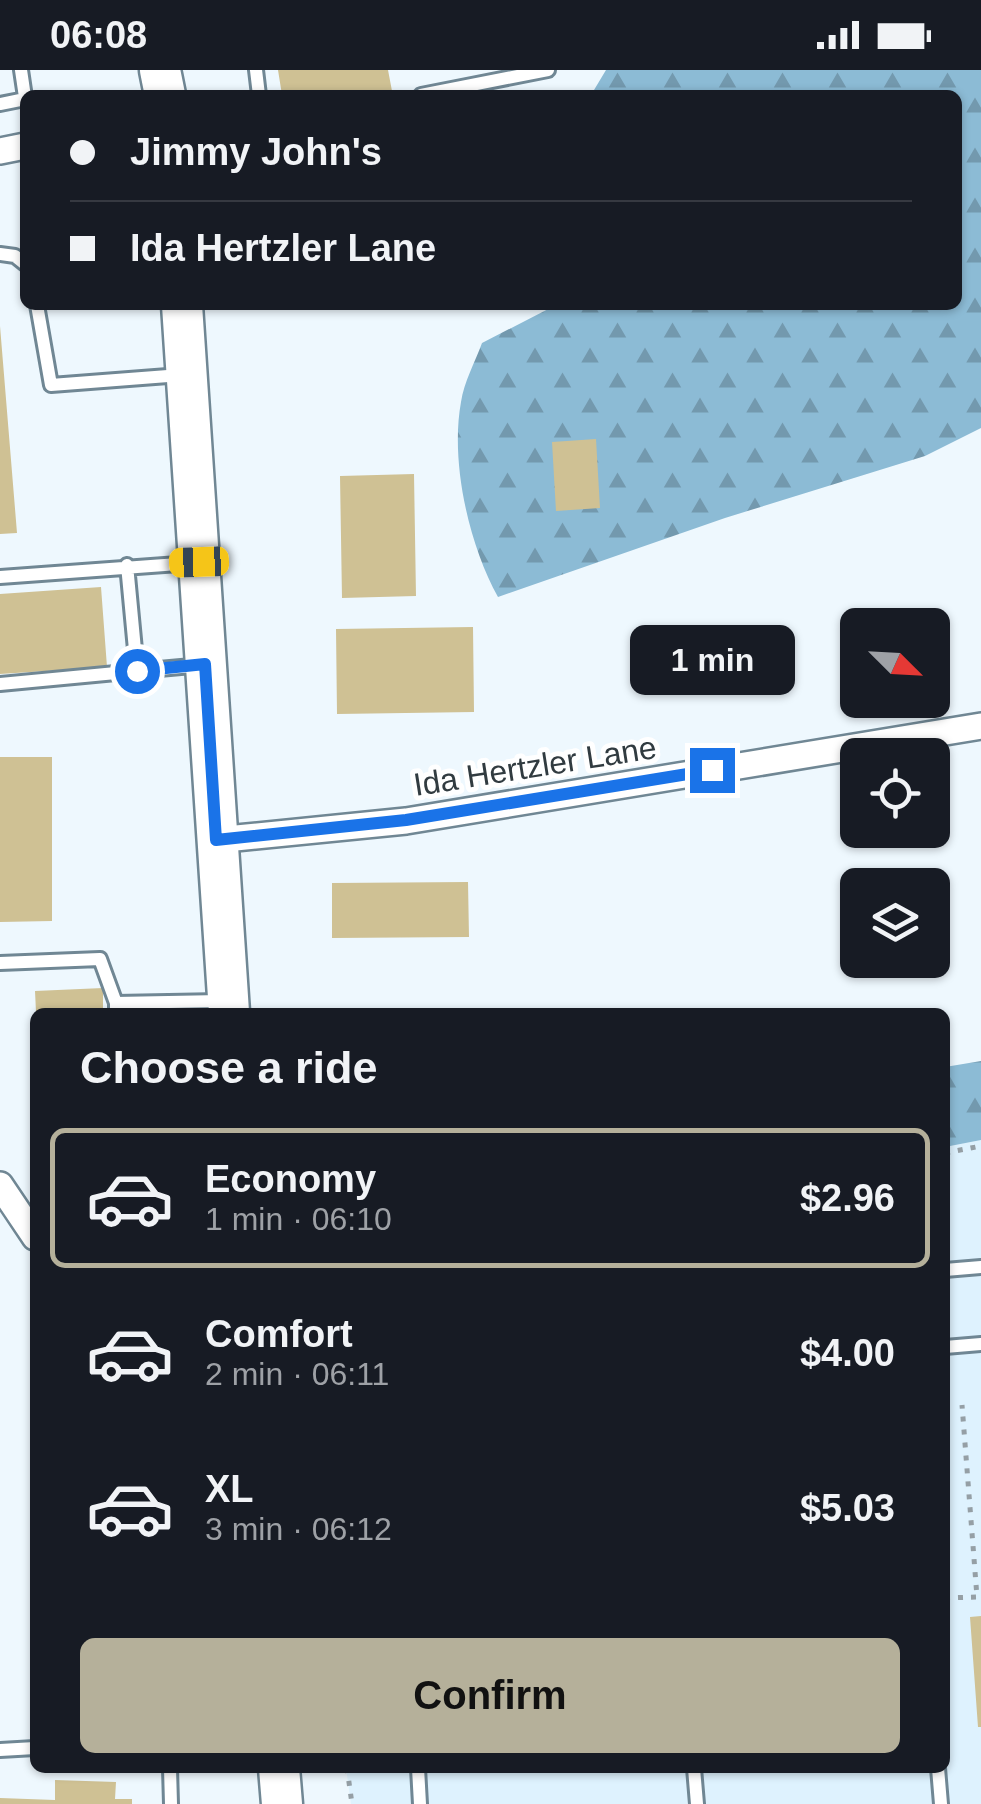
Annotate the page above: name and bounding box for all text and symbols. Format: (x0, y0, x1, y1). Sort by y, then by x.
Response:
text: 06:08 (50, 14, 147, 56)
text: Jimmy John's (130, 131, 382, 173)
text: Ida Hertzler Lane (130, 227, 436, 269)
car (168, 546, 230, 578)
north arrow (840, 608, 950, 718)
map controls (840, 608, 950, 978)
callout: 1 min (630, 625, 794, 695)
text: 1 min (671, 642, 754, 678)
route start (115, 649, 160, 694)
street label: Ida Hertzler Lane (411, 729, 659, 803)
button: locate (840, 738, 950, 848)
route end (690, 748, 735, 793)
button: layers (840, 868, 950, 978)
text: Choose a ride (80, 1042, 378, 1093)
icon: car (85, 1153, 175, 1243)
text: Economy (205, 1158, 376, 1200)
text: $2.96 (800, 1177, 895, 1219)
text: 1 min · 06:10 (205, 1201, 392, 1237)
icon: car (85, 1308, 175, 1398)
text: Comfort (205, 1313, 353, 1355)
text: $4.00 (800, 1332, 895, 1374)
text: 2 min · 06:11 (205, 1356, 389, 1392)
icon: car (85, 1463, 175, 1553)
text: XL (205, 1468, 254, 1510)
text: $5.03 (800, 1487, 895, 1529)
text: 3 min · 06:12 (205, 1511, 392, 1547)
button: Confirm (80, 1638, 900, 1753)

